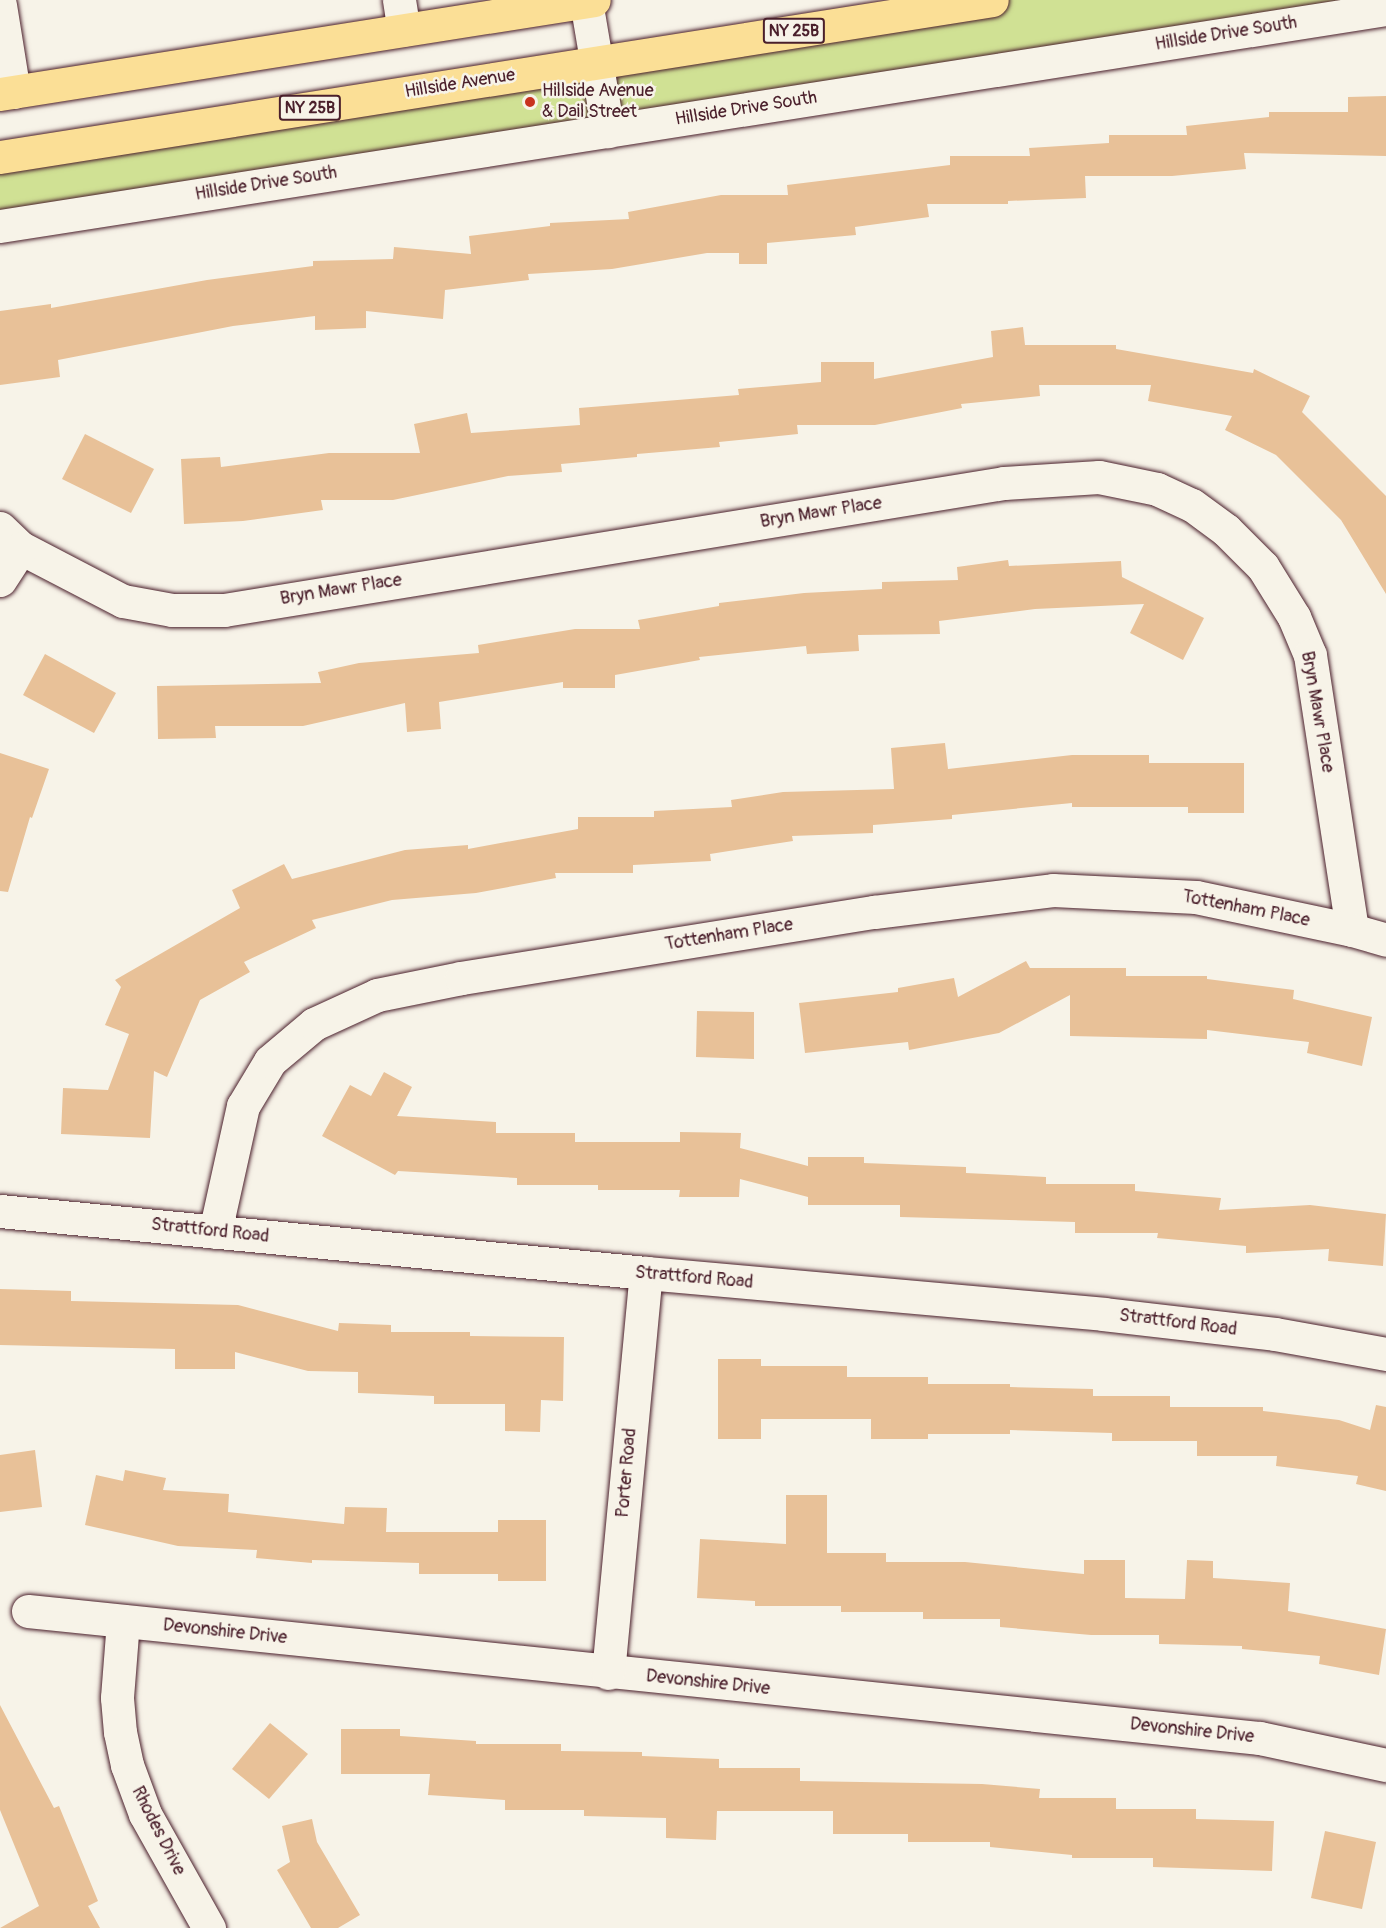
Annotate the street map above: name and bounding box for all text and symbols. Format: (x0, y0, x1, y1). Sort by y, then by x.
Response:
street label: Hillside Drive South (1153, 12, 1299, 56)
road number: NY 25B (762, 18, 826, 44)
street label: Hillside Avenue (403, 65, 517, 103)
place label: Hillside Avenue & Dail Street (542, 81, 654, 124)
street label: Hillside Drive South (673, 87, 819, 131)
road number: NY 25B (278, 95, 342, 121)
marker: Hillside Avenue & Dail Street (523, 95, 537, 109)
street label: Hillside Drive South (193, 162, 339, 206)
street label: Bryn Mawr Place (759, 493, 883, 533)
street label: Bryn Mawr Place (279, 570, 403, 610)
street label: Bryn Mawr Place (1296, 650, 1338, 774)
street label: Tottenham Place (1180, 886, 1312, 932)
street label: Tottenham Place (663, 914, 795, 956)
street label: Strattford Road (150, 1214, 270, 1248)
street label: Strattford Road (634, 1262, 754, 1294)
street label: Strattford Road (1118, 1305, 1238, 1341)
street label: Porter Road (612, 1427, 642, 1519)
street label: Devonshire Drive (162, 1615, 288, 1649)
street label: Devonshire Drive (645, 1666, 771, 1700)
street label: Devonshire Drive (1129, 1714, 1255, 1748)
street label: Rhodes Drive (126, 1783, 190, 1879)

